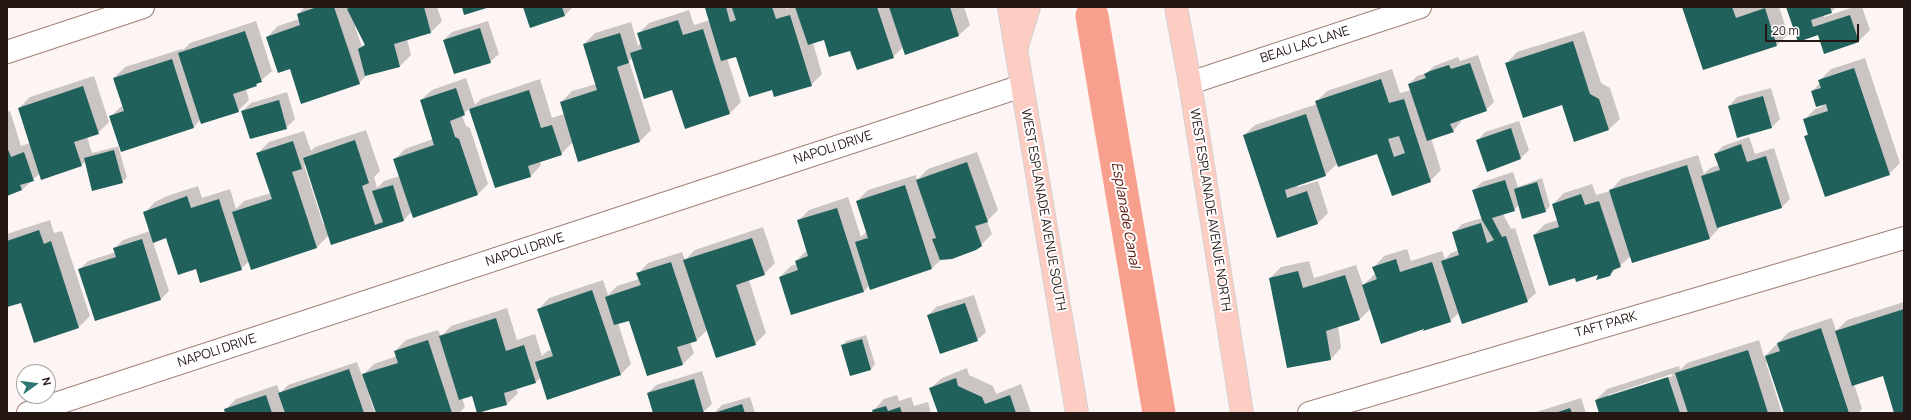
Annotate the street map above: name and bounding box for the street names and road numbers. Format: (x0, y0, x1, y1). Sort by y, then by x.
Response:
street label: BEAU LAC LANE (1258, 23, 1352, 67)
street label: WEST ESPLANADE AVENUE SOUTH (1018, 108, 1068, 312)
street label: WEST ESPLANADE AVENUE NORTH (1186, 108, 1234, 312)
street label: NAPOLI DRIVE (792, 128, 874, 168)
street label: NAPOLI DRIVE (484, 230, 566, 270)
street label: TAFT PARK (1573, 309, 1639, 341)
street label: NAPOLI DRIVE (176, 331, 258, 371)

